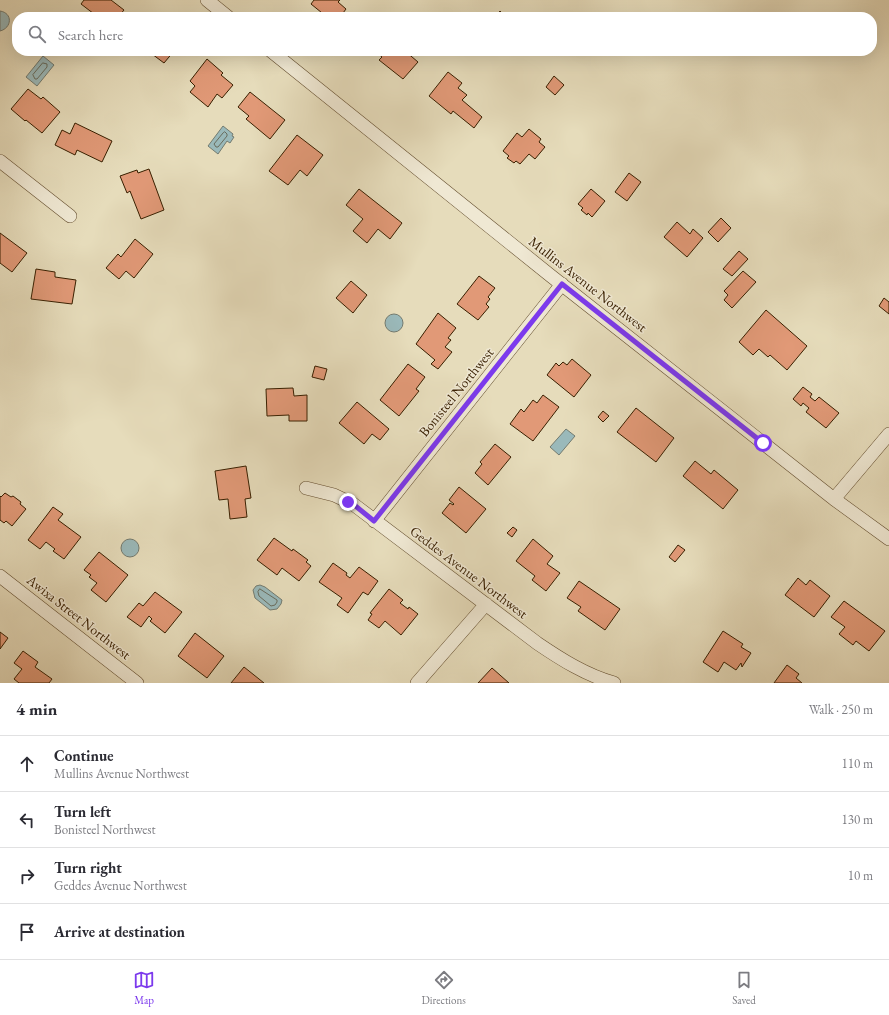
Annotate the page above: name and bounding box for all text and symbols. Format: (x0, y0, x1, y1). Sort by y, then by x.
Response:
search box (12, 12, 877, 56)
icon: search (26, 23, 48, 45)
text: Search here (58, 25, 123, 44)
street label: Mullins Avenue Northwest (525, 232, 651, 336)
street label: Bonisteel Northwest (415, 343, 498, 440)
route start (754, 434, 772, 452)
route end (339, 493, 357, 511)
street label: Geddes Avenue Northwest (406, 522, 532, 623)
street label: Awixa Street Northwest (23, 570, 135, 664)
text: 4 min (16, 698, 57, 720)
text: Walk · 250 m (809, 701, 873, 718)
text: Continue (54, 746, 114, 765)
icon: ahead (16, 753, 38, 775)
text: 110 m (842, 755, 873, 772)
text: Mullins Avenue Northwest (54, 765, 189, 782)
text: Turn left (54, 802, 111, 821)
icon: left (16, 809, 38, 831)
text: 130 m (842, 811, 873, 828)
text: Bonisteel Northwest (54, 821, 156, 838)
text: Turn right (54, 858, 122, 877)
icon: right (16, 865, 38, 887)
text: 10 m (848, 867, 873, 884)
text: Geddes Avenue Northwest (54, 877, 187, 894)
icon: arrive (16, 921, 38, 943)
text: Arrive at destination (54, 922, 185, 941)
tab: Map (133, 969, 155, 1007)
tab: Directions (422, 969, 466, 1007)
tab: Saved (732, 969, 756, 1007)

